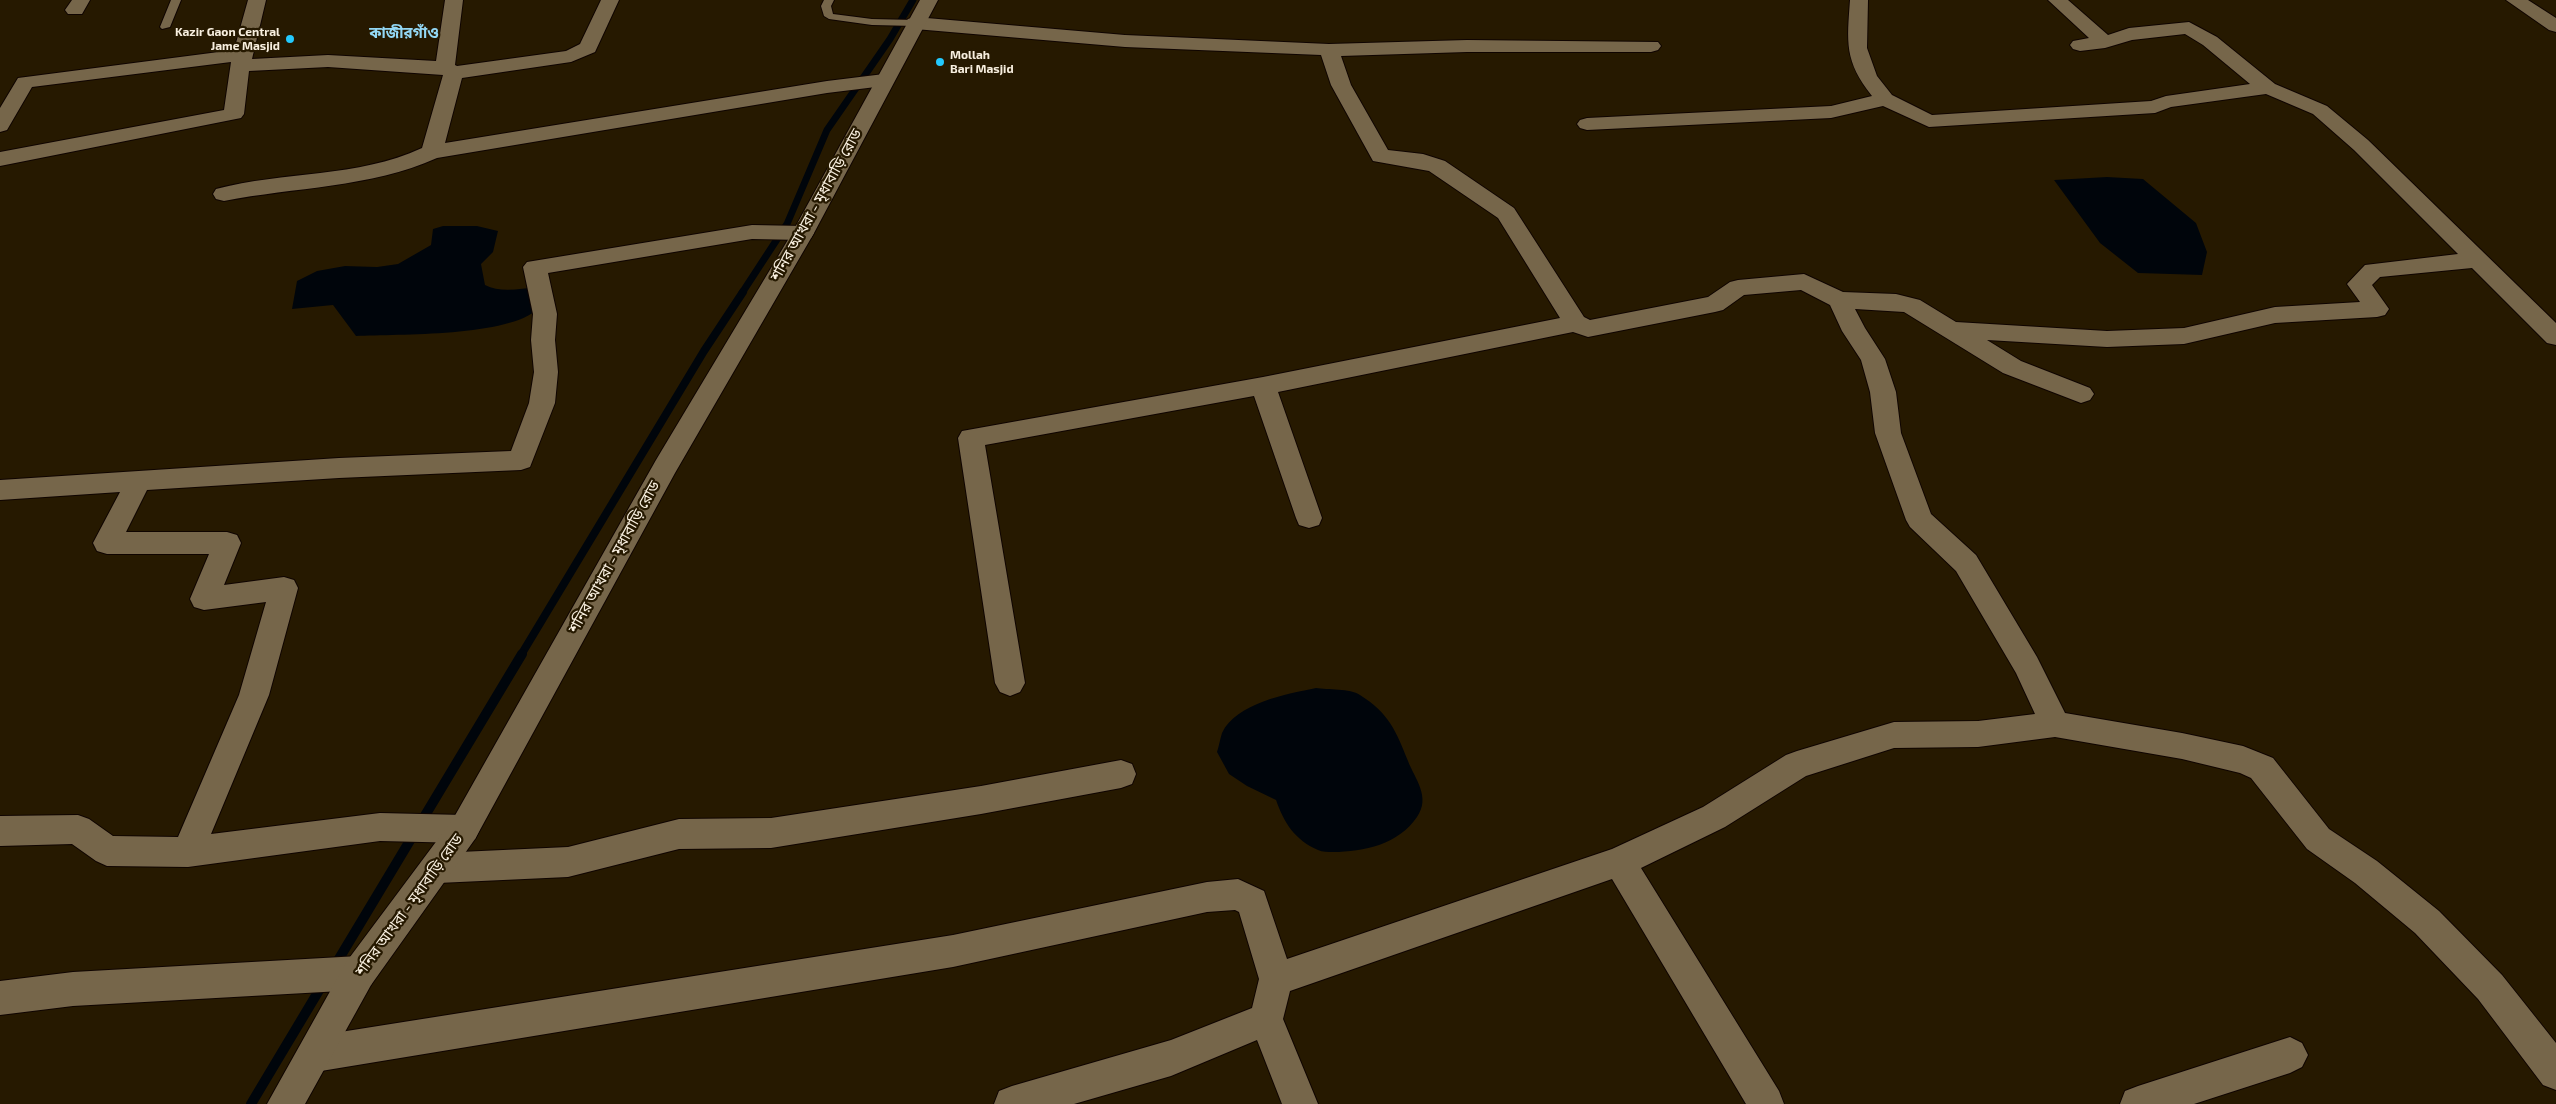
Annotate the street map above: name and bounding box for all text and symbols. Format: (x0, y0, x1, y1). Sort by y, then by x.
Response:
district label: কাজীরগাঁও (369, 24, 439, 42)
place label: Kazir Gaon Central Jame Masjid (175, 25, 280, 53)
marker: Kazir Gaon Central Jame Masjid (284, 33, 296, 45)
place label: Mollah Bari Masjid (950, 48, 1014, 76)
marker: Mollah Bari Masjid (934, 56, 946, 68)
street label: শনির আখরা - মৃধাবাড়ি রোড (767, 126, 865, 284)
street label: শনির আখরা - মৃধাবাড়ি রোড (565, 478, 663, 636)
street label: শনির আখরা - মৃধাবাড়ি রোড (351, 830, 467, 980)

